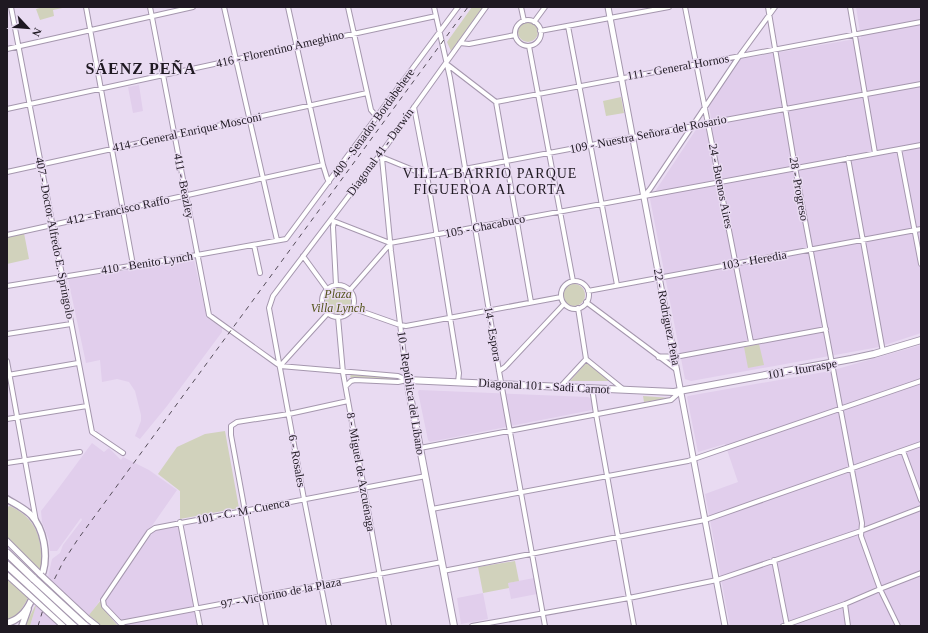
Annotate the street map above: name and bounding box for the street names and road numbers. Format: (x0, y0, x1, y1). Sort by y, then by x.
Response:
street label: 416 - Florentino Ameghino (215, 27, 345, 71)
street label: 111 - General Hornos (626, 51, 730, 83)
street label: 400 - Senador Bordabehere (329, 66, 417, 180)
street label: Diagonal 41 - Darwin (343, 105, 417, 199)
street label: 414 - General Enrique Mosconi (111, 109, 263, 155)
street label: 109 - Nuestra Señora del Rosario (568, 112, 728, 156)
street label: 24 - Buenos Aires (706, 142, 736, 230)
street label: 411 - Beazley (171, 152, 197, 220)
street label: 407 - Doctor Alfredo E. Springolo (32, 156, 78, 320)
street label: 28 - Progreso (786, 156, 812, 222)
street label: 412 - Francisco Raffo (65, 192, 171, 228)
street label: 105 - Chacabuco (444, 211, 526, 241)
street label: 103 - Heredia (720, 247, 788, 273)
street label: 410 - Benito Lynch (100, 249, 194, 277)
street label: 22 - Rodríguez Peña (651, 267, 683, 367)
street label: 14 - Espora (481, 306, 505, 363)
street label: 10 - República del Líbano (394, 330, 428, 456)
street label: 101 - Iturraspe (766, 356, 838, 382)
street label: Diagonal 101 - Sadi Carnot (478, 376, 611, 396)
street label: 8 - Miguel de Azcuénaga (344, 411, 378, 533)
street label: 6 - Rosales (285, 434, 309, 489)
street label: 101 - C. M. Cuenca (195, 495, 291, 527)
street label: 97 - Victorino de la Plaza (220, 574, 343, 612)

